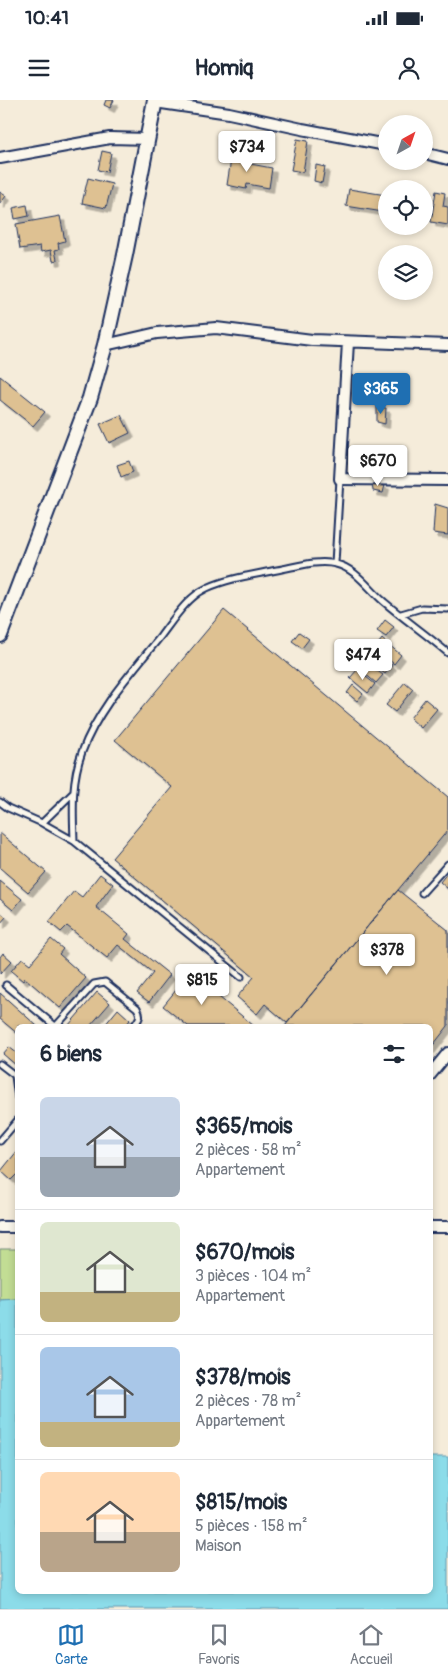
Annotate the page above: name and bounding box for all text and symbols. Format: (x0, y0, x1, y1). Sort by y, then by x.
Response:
text: 10:41 (25, 6, 69, 30)
icon: menu (25, 54, 53, 82)
text: Homiq (195, 54, 253, 82)
icon: person (395, 54, 423, 82)
north arrow (378, 115, 432, 170)
map controls (378, 115, 433, 300)
pin: $734 (217, 130, 277, 173)
text: $734 (229, 137, 265, 157)
button: locate (378, 180, 433, 235)
button: layers (378, 245, 433, 300)
pin: $365 (351, 372, 411, 415)
text: $365 (363, 379, 399, 399)
pin: $670 (348, 444, 408, 487)
text: $670 (359, 451, 397, 471)
pin: $474 (333, 638, 393, 681)
text: $474 (345, 645, 381, 665)
pin: $378 (357, 934, 417, 976)
text: $378 (370, 940, 404, 960)
pin: $815 (172, 964, 232, 1006)
text: $815 (186, 970, 218, 990)
icon: filters (380, 1040, 408, 1068)
text: 6 biens (40, 1041, 102, 1068)
text: $365/mois (195, 1113, 292, 1140)
icon: home (80, 1117, 140, 1177)
text: 2 pièces · 58 m² (195, 1140, 302, 1160)
text: Appartement (195, 1160, 285, 1180)
text: $670/mois (195, 1239, 294, 1266)
icon: home (80, 1242, 140, 1302)
text: 3 pièces · 104 m² (195, 1266, 311, 1286)
text: Appartement (195, 1286, 285, 1306)
text: $378/mois (195, 1364, 290, 1391)
icon: home (80, 1367, 140, 1427)
text: 2 pièces · 78 m² (195, 1391, 301, 1411)
text: Appartement (195, 1411, 285, 1431)
text: $815/mois (195, 1489, 287, 1516)
icon: home (80, 1492, 140, 1552)
text: 5 pièces · 158 m² (195, 1516, 308, 1536)
text: Maison (195, 1536, 241, 1556)
tab: Carte (55, 1621, 88, 1668)
tab: Favoris (198, 1621, 240, 1668)
tab: Accueil (350, 1621, 393, 1668)

